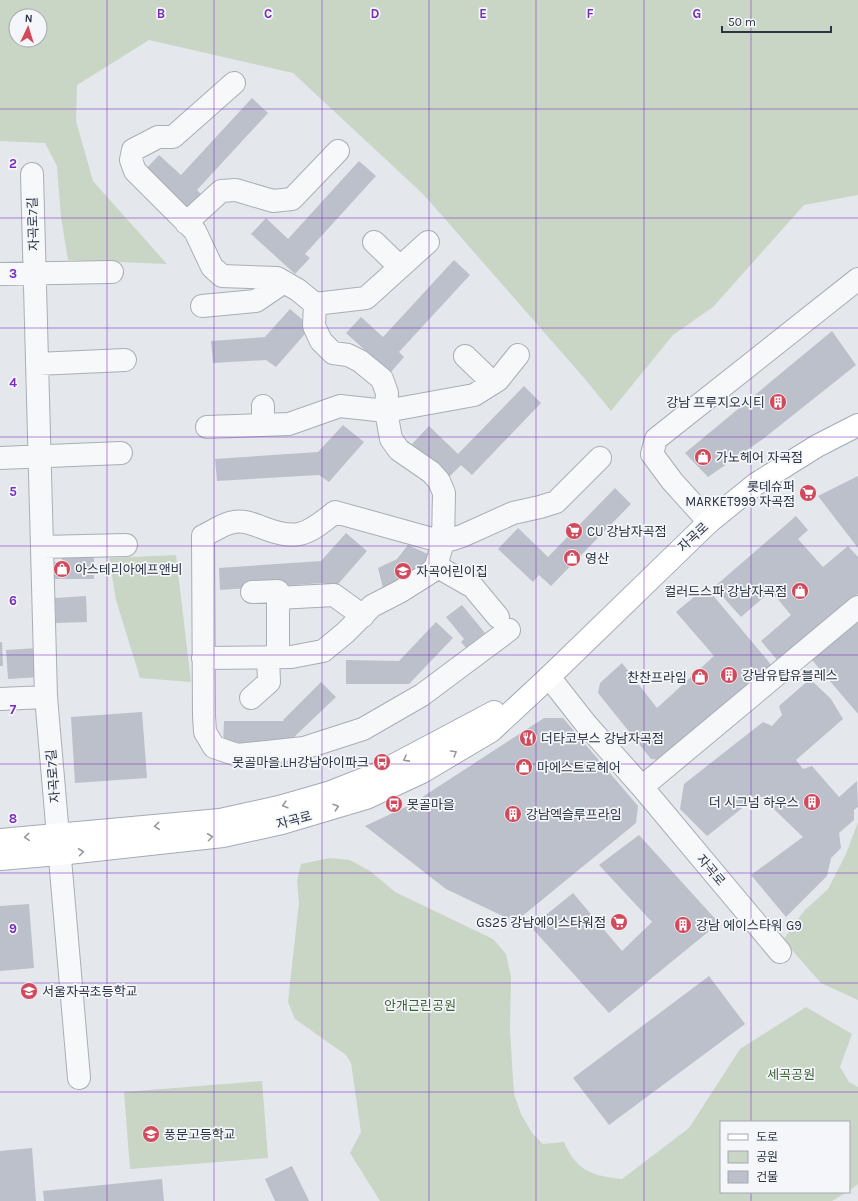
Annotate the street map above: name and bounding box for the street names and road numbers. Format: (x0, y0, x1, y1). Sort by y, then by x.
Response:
street label: 자곡로7길 (25, 197, 41, 251)
street label: 자곡로 (675, 519, 711, 555)
street label: 자곡로7길 (43, 748, 63, 804)
street label: 자곡로 (275, 808, 313, 832)
street label: 자곡로 (694, 851, 728, 889)

